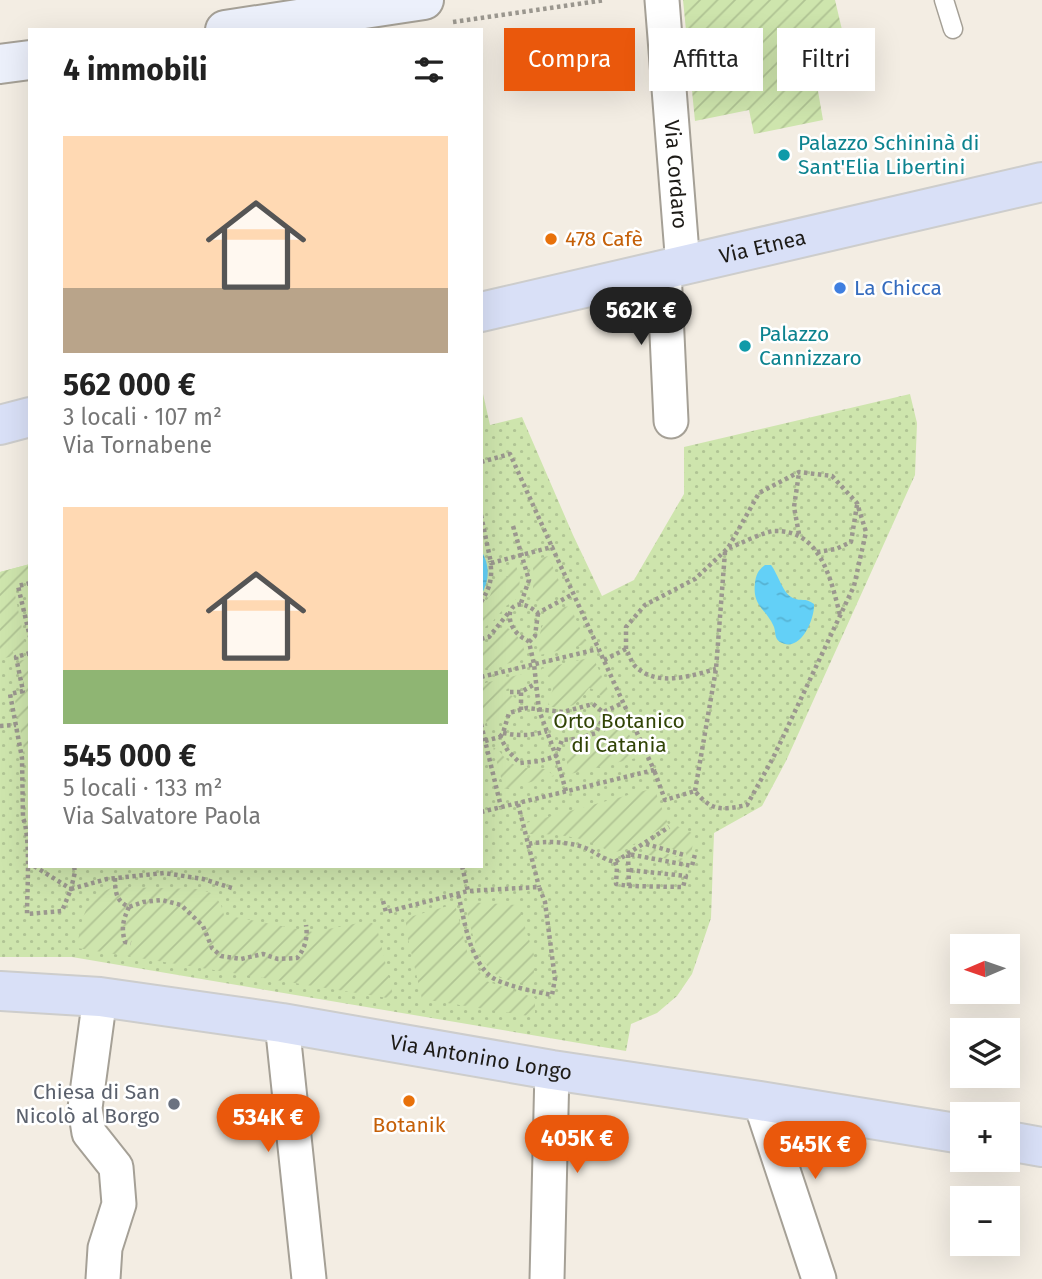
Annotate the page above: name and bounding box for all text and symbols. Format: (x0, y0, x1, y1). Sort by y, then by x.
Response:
chip: Compra (504, 28, 635, 91)
chip: Affitta (649, 28, 763, 91)
chip: Filtri (777, 28, 875, 91)
icon: filters (410, 51, 448, 89)
text: 4 immobili (63, 52, 207, 88)
street label: Via Cordaro (659, 119, 693, 230)
place label: Palazzo Schininà di Sant'Elia Libertini (798, 130, 979, 180)
marker: Palazzo Schininà di Sant'Elia Libertini (776, 147, 792, 163)
icon: home (193, 182, 319, 308)
street label: Via Etnea (717, 224, 808, 269)
place label: 478 Cafè (565, 226, 643, 252)
marker: 478 Cafè (543, 231, 559, 247)
place label: La Chicca (854, 275, 942, 301)
marker: La Chicca (832, 280, 848, 296)
pin: 562K € (584, 288, 698, 347)
text: 562K € (606, 296, 676, 324)
place label: Palazzo Cannizzaro (759, 321, 862, 371)
marker: Palazzo Cannizzaro (737, 338, 753, 354)
text: 562 000 € (63, 367, 196, 403)
text: 3 locali · 107 m² (63, 403, 222, 431)
text: Via Tornabene (63, 431, 212, 459)
icon: home (193, 553, 319, 679)
park label: Orto Botanico di Catania (553, 708, 685, 758)
text: 545 000 € (63, 738, 196, 774)
text: 5 locali · 133 m² (63, 774, 222, 802)
text: Via Salvatore Paola (63, 802, 261, 830)
north arrow (950, 934, 1020, 1004)
map controls (950, 934, 1020, 1256)
button: layers (950, 1018, 1020, 1088)
street label: Via Antonino Longo (388, 1029, 574, 1086)
place label: Chiesa di San Nicolò al Borgo (15, 1079, 160, 1129)
marker: Botanik (401, 1093, 417, 1109)
pin: 534K € (211, 1094, 325, 1154)
marker: Chiesa di San Nicolò al Borgo (166, 1096, 182, 1112)
button: + (950, 1102, 1020, 1172)
text: 534K € (233, 1103, 303, 1131)
place label: Botanik (373, 1112, 446, 1138)
pin: 405K € (520, 1116, 634, 1175)
pin: 545K € (758, 1122, 872, 1181)
text: 405K € (541, 1124, 613, 1152)
text: 545K € (779, 1130, 851, 1158)
button: − (950, 1186, 1020, 1256)

